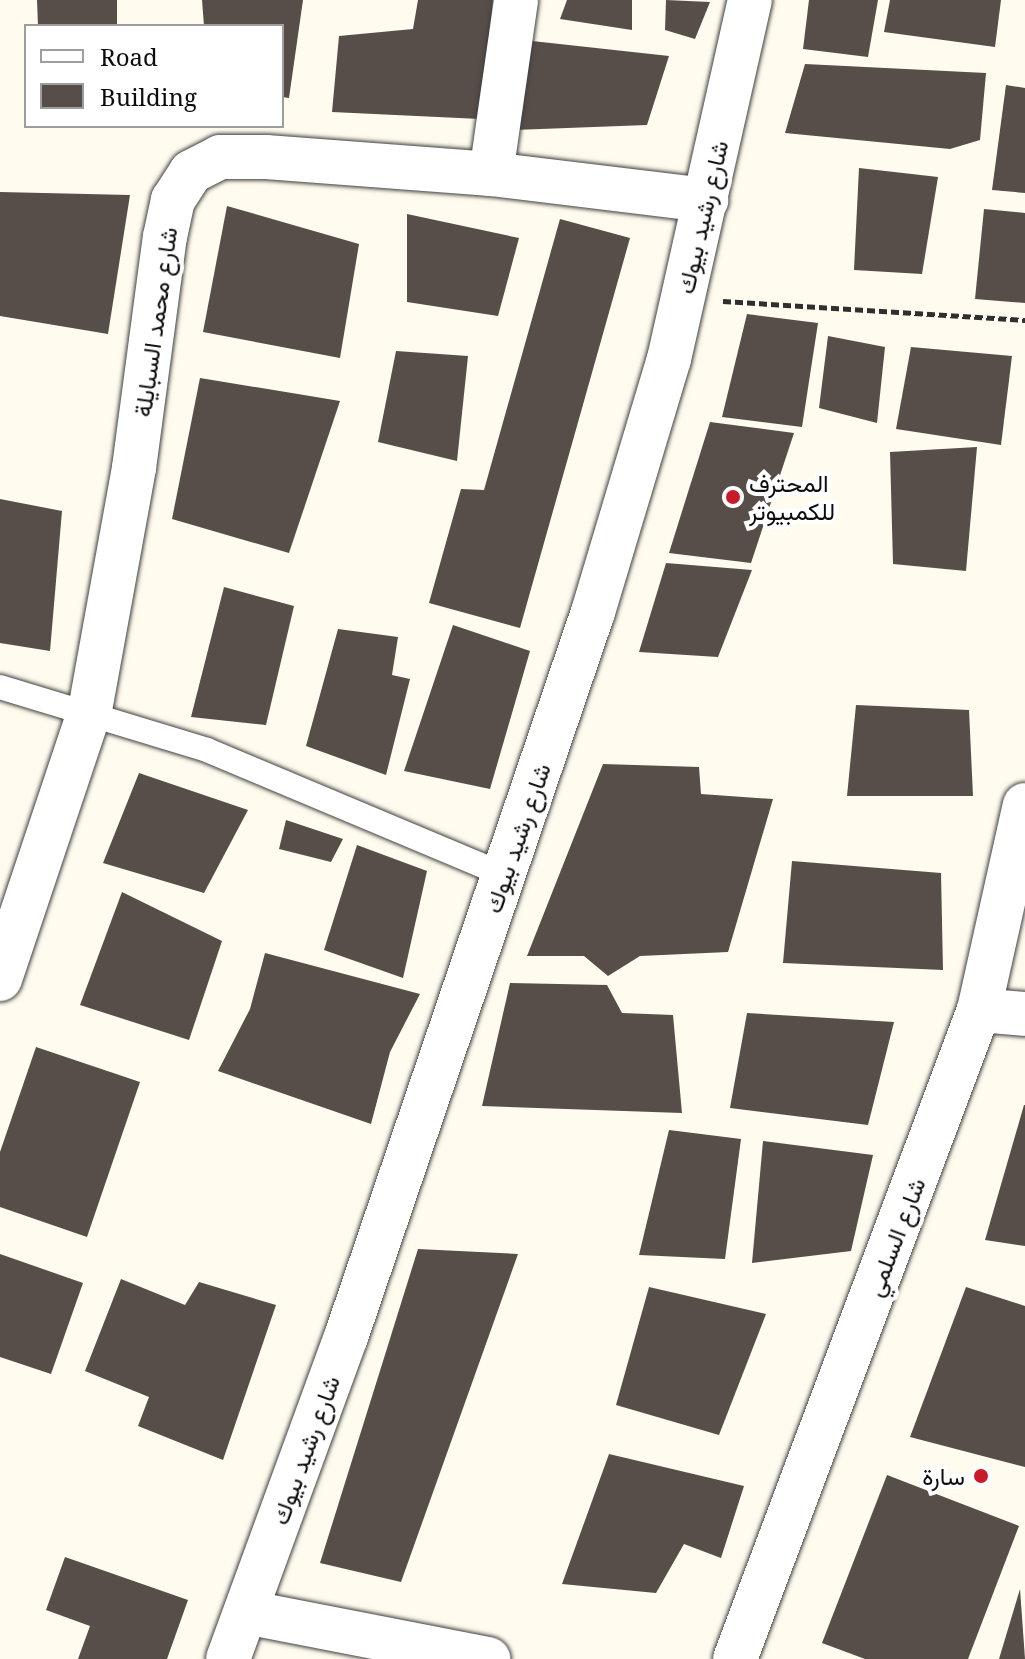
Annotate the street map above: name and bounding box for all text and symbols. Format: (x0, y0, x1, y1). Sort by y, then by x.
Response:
legend (24, 24, 284, 128)
text: Road (100, 40, 158, 73)
text: Building (100, 80, 197, 113)
street label: شارع رشيد بيوك (670, 138, 734, 296)
street label: شارع محمد السبايلة (127, 225, 183, 419)
place label: المحترف للكمبيوتر (749, 469, 835, 525)
marker: المحترف للكمبيوتر (724, 488, 742, 506)
street label: شارع رشيد بيوك (478, 759, 556, 917)
street label: شارع السلمي (859, 1174, 931, 1300)
street label: شارع رشيد بيوك (265, 1372, 345, 1528)
place label: سارة (922, 1462, 965, 1490)
marker: سارة (972, 1467, 990, 1485)

